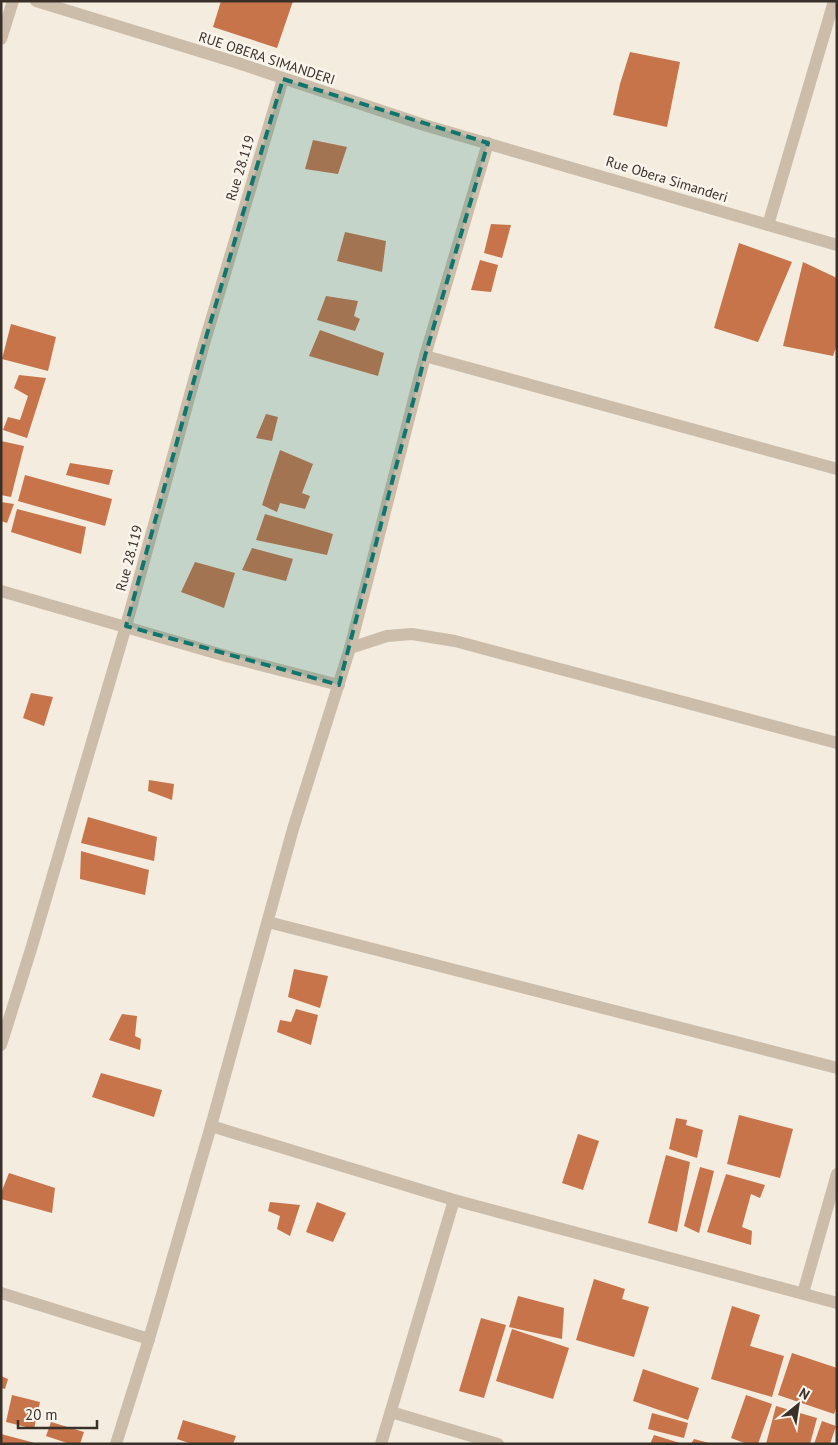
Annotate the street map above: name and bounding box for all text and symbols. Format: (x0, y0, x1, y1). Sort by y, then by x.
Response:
street label: RUE OBERA SIMANDERI (196, 27, 338, 89)
street label: Rue 28.119 (221, 133, 259, 203)
street label: Rue Obera Simanderi (604, 152, 730, 206)
street label: Rue 28.119 (112, 523, 146, 593)
north arrow (773, 1380, 823, 1430)
text: N (796, 1384, 813, 1404)
scale bar (18, 1398, 96, 1430)
text: 20 m (25, 1405, 58, 1424)

